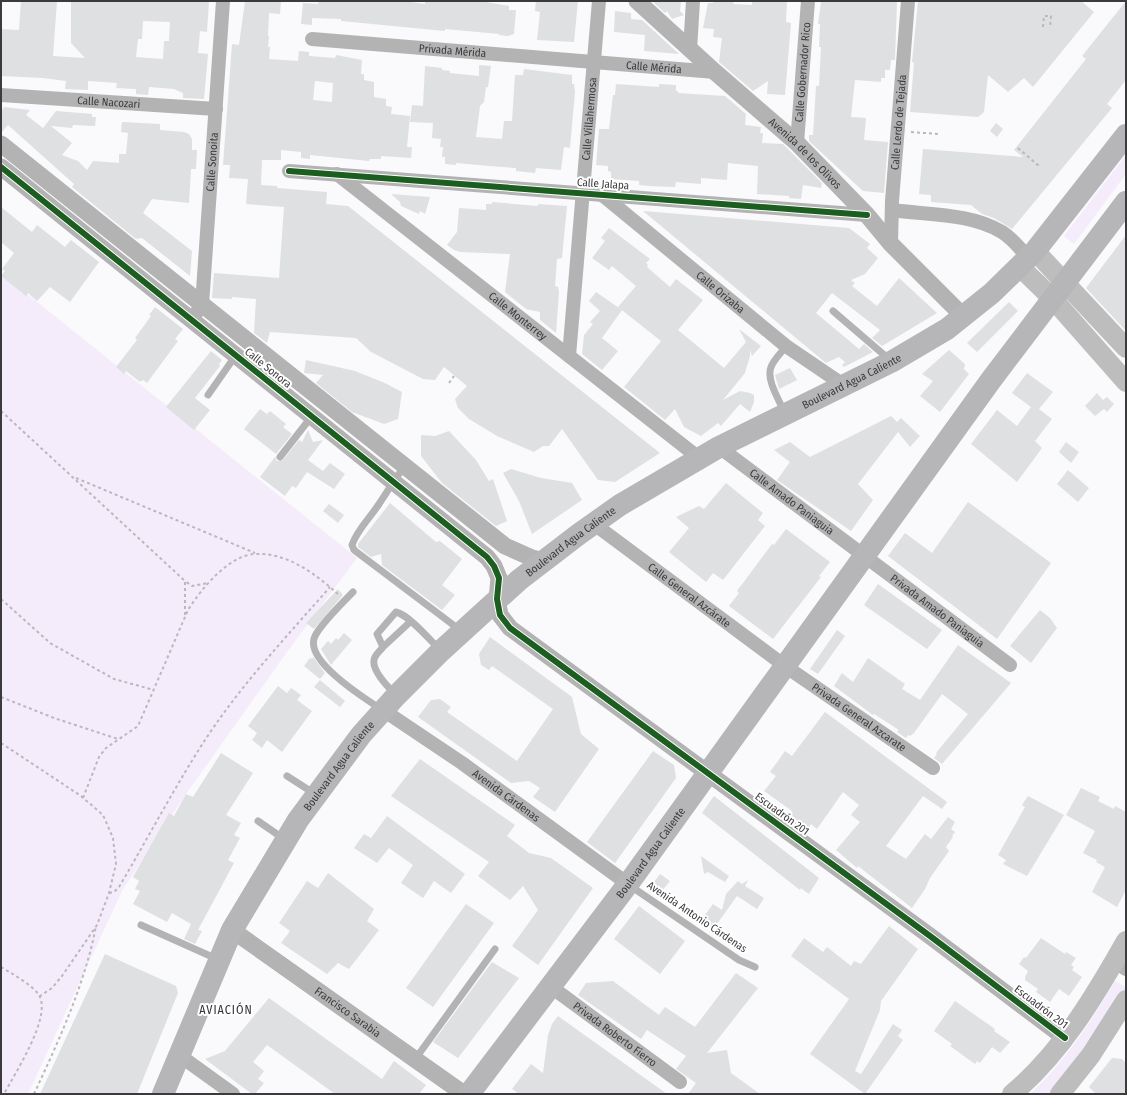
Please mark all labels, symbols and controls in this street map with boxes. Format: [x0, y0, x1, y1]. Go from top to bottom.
street label: Calle Gobernador Rico [792, 22, 813, 123]
street label: Privada Mérida [418, 41, 487, 60]
street label: Calle Mérida [626, 58, 682, 76]
street label: Calle Lerdo de Tejada [888, 74, 909, 171]
street label: Calle Villahermosa [579, 77, 599, 161]
street label: Calle Nacozari [77, 93, 141, 111]
street label: Avenida de los Olivos [766, 115, 845, 192]
street label: Calle Sonoita [203, 132, 220, 192]
street label: Calle Jalapa [577, 176, 629, 192]
street label: Calle Orizaba [694, 268, 747, 316]
street label: Calle Monterrey [486, 289, 550, 343]
street label: Calle Sonora [242, 345, 294, 391]
street label: Boulevard Agua Caliente [800, 351, 903, 411]
street label: Calle Amado Paniaguia [747, 466, 837, 537]
street label: Boulevard Agua Caliente [523, 504, 618, 579]
street label: Calle General Azcárate [646, 560, 733, 630]
street label: Privada Amado Paniaguia [888, 571, 987, 650]
street label: Privada General Azcarate [810, 680, 909, 754]
street label: Boulevard Agua Caliente [301, 718, 377, 813]
street label: Avenida Cárdenas [470, 766, 543, 824]
street label: Escuadrón 201 [752, 790, 812, 838]
street label: Boulevard Agua Caliente [613, 805, 688, 901]
street label: Avenida Antonio Cárdenas [645, 879, 750, 955]
street label: Escuadrón 201 [1012, 983, 1070, 1031]
street label: Francisco Sarabia [312, 984, 384, 1040]
street label: Privada Roberto Fierro [571, 999, 660, 1069]
district label: AVIACIÓN [199, 1002, 253, 1017]

